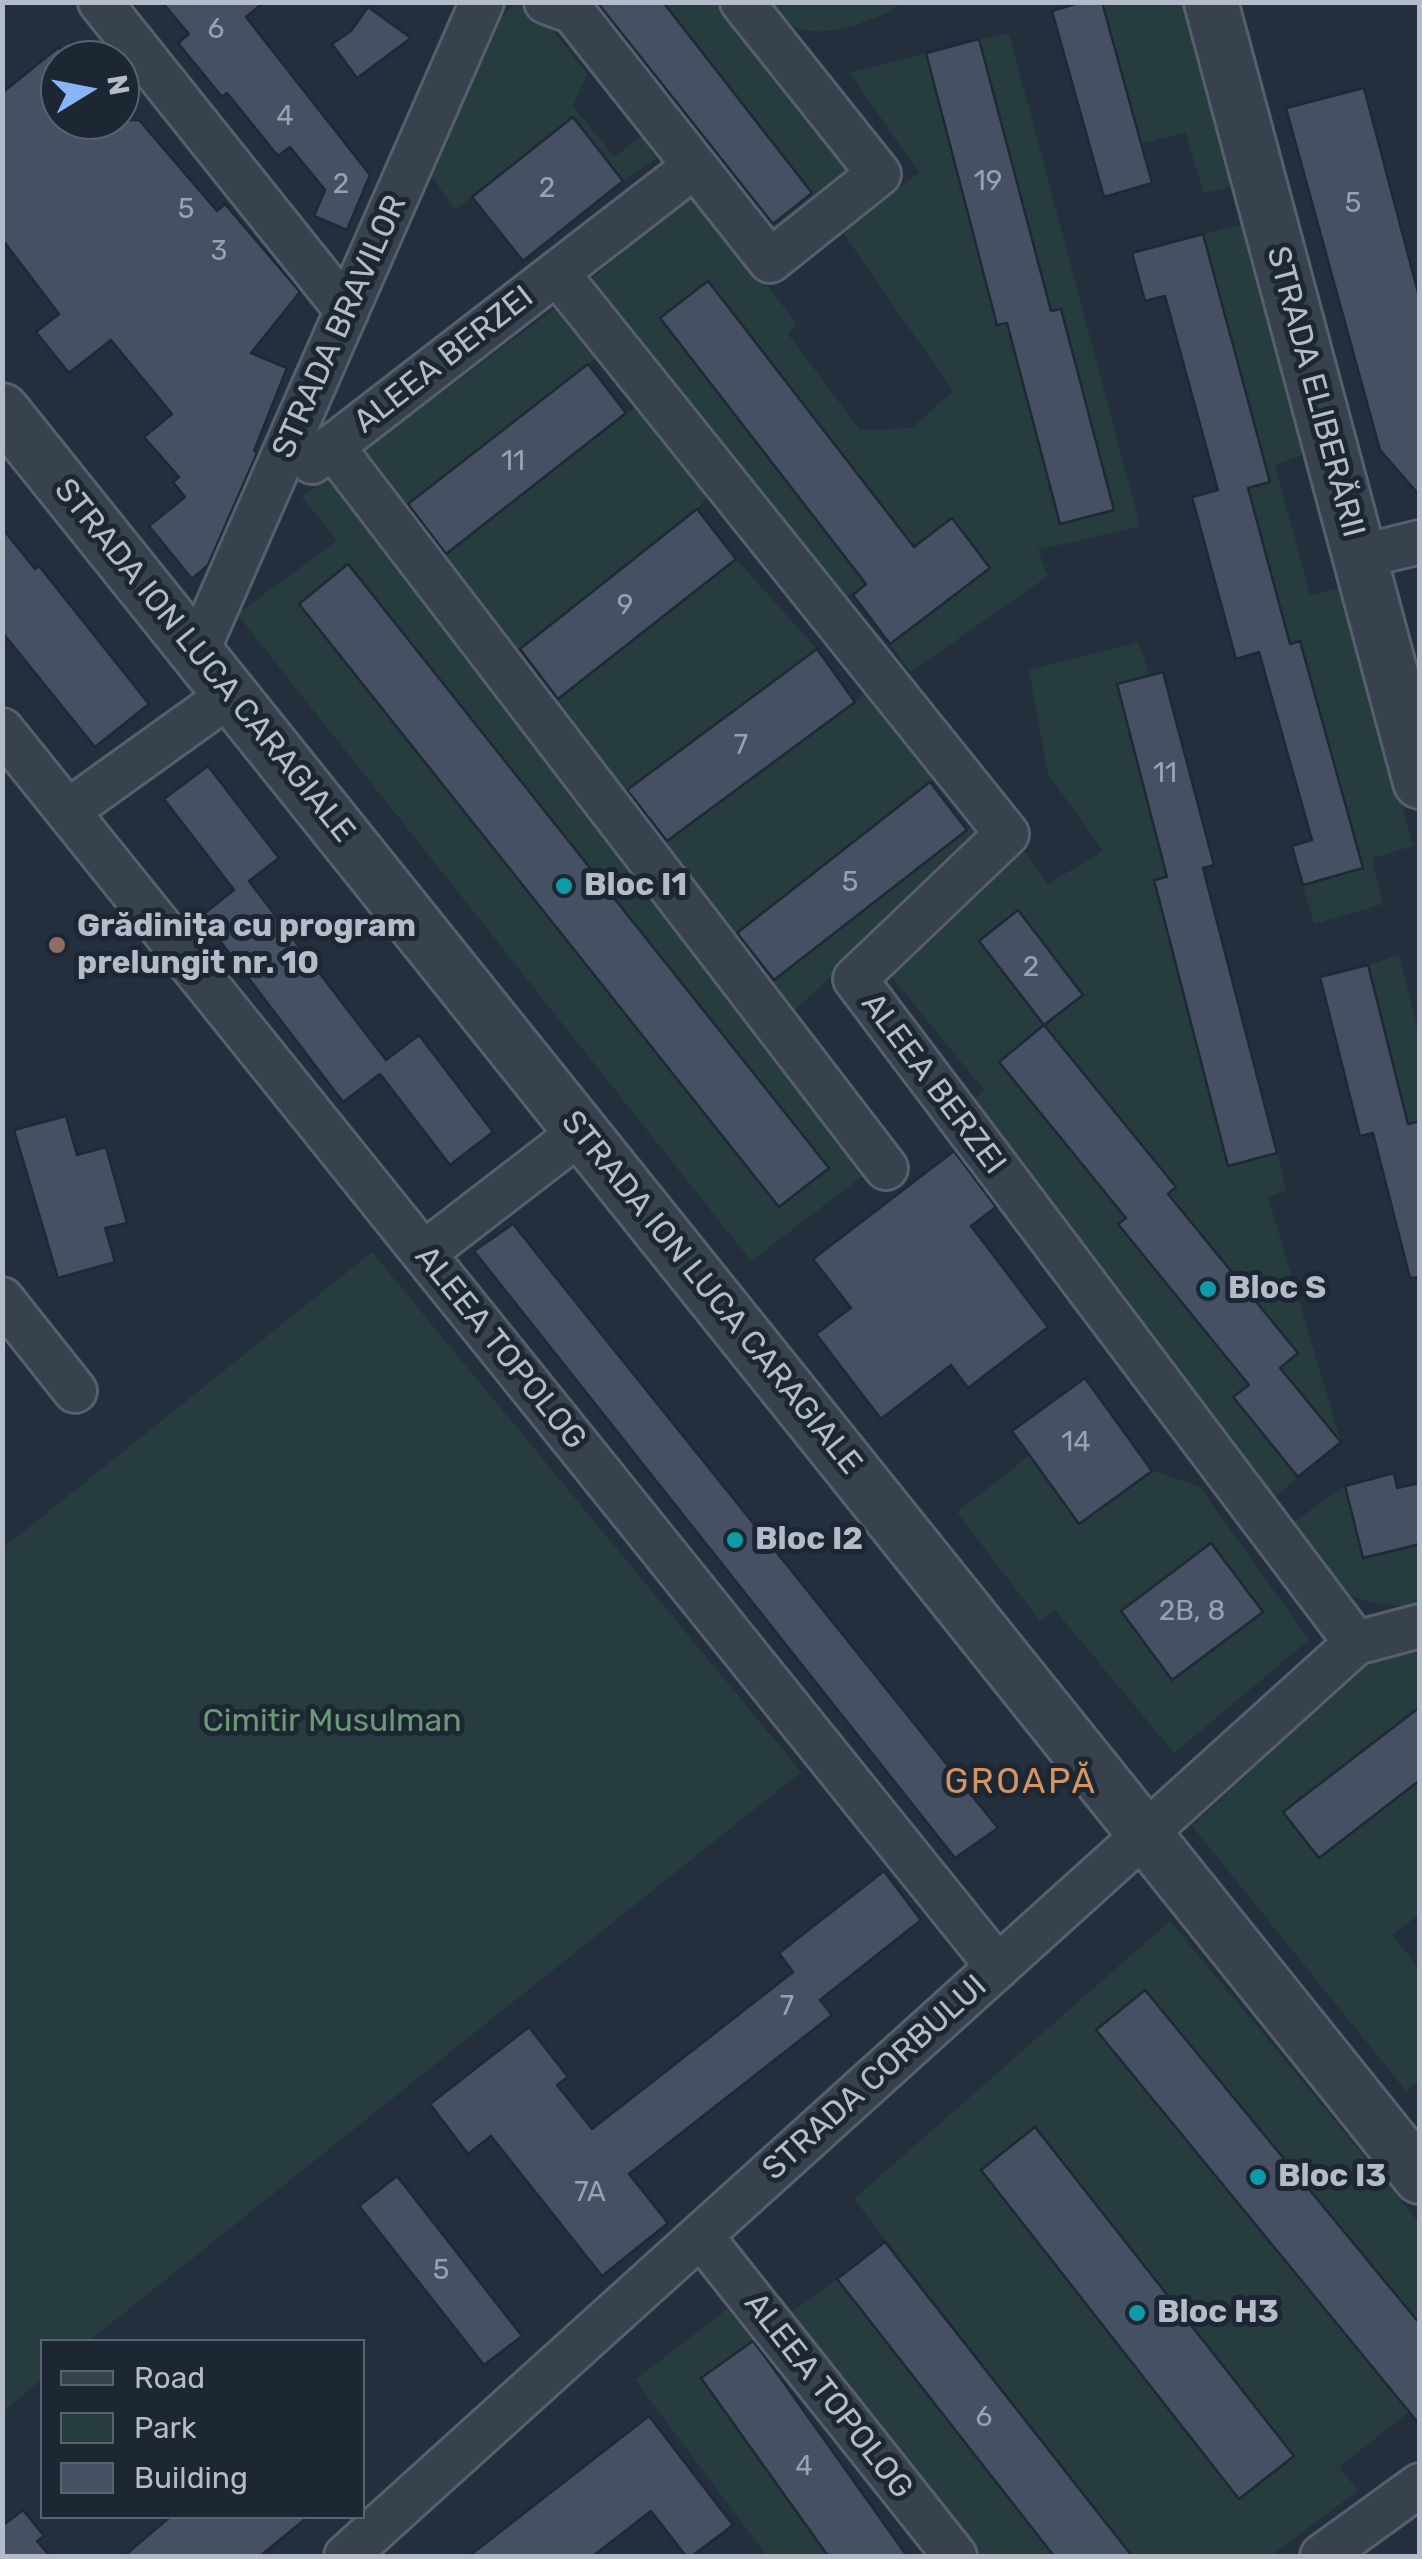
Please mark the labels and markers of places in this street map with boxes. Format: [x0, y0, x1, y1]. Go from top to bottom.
place label: Bloc I1 [584, 867, 687, 905]
marker: Bloc I1 [553, 875, 575, 897]
place label: Grădinița cu program prelungit nr. 10 [77, 908, 416, 983]
marker: Grădinița cu program prelungit nr. 10 [46, 934, 68, 956]
place label: Bloc S [1228, 1270, 1326, 1308]
marker: Bloc S [1197, 1278, 1219, 1300]
place label: Bloc I2 [755, 1521, 863, 1559]
marker: Bloc I2 [724, 1529, 746, 1551]
place label: Bloc I3 [1278, 2158, 1386, 2196]
marker: Bloc I3 [1247, 2166, 1269, 2188]
place label: Bloc H3 [1157, 2294, 1279, 2332]
marker: Bloc H3 [1126, 2302, 1148, 2324]

